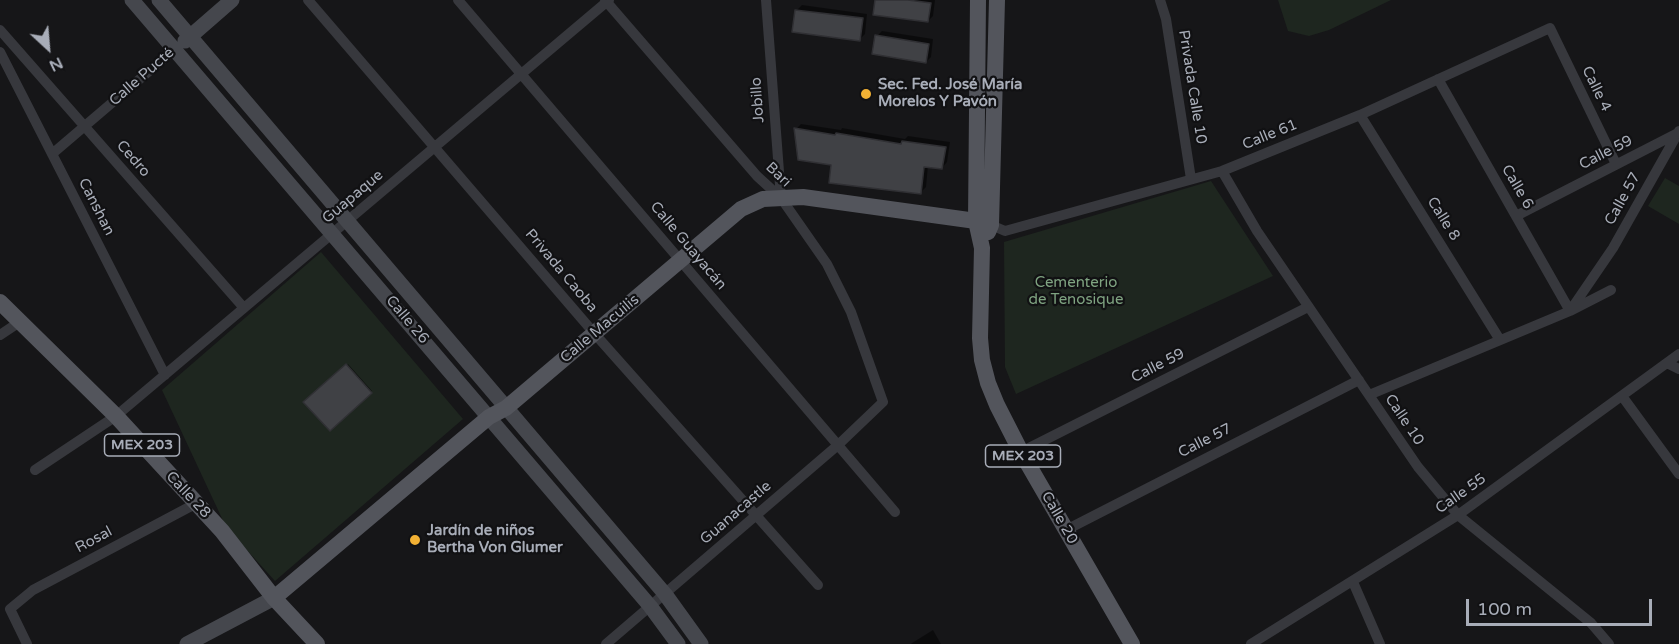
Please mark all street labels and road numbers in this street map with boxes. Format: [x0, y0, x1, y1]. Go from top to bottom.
street label: Privada Calle 10 [1174, 29, 1210, 145]
street label: Calle Pucté [106, 44, 178, 110]
street label: Calle 4 [1577, 63, 1615, 115]
street label: Jobillo [747, 76, 769, 124]
street label: Calle 61 [1240, 116, 1300, 154]
street label: Calle 59 [1576, 132, 1636, 174]
street label: Cedro [112, 137, 154, 181]
street label: Bari [762, 159, 794, 191]
street label: Calle 6 [1497, 162, 1537, 212]
street label: Guapaque [319, 166, 387, 228]
street label: Calle 57 [1601, 169, 1645, 229]
street label: Canshan [74, 175, 118, 239]
street label: Calle 8 [1423, 194, 1463, 244]
street label: Calle Guayacán [646, 198, 730, 294]
street label: Privada Caoba [521, 226, 601, 316]
street label: Calle Macuilis [557, 291, 643, 367]
street label: Calle 26 [382, 292, 432, 348]
street label: Calle 59 [1128, 345, 1188, 387]
street label: Calle 10 [1380, 391, 1428, 449]
street label: Calle 57 [1175, 420, 1235, 462]
road number: MEX 203 [104, 434, 180, 456]
road number: MEX 203 [986, 445, 1060, 467]
street label: Calle 28 [162, 468, 214, 522]
street label: Calle 55 [1432, 470, 1490, 518]
street label: Guanacastle [697, 477, 775, 549]
street label: Calle 20 [1037, 489, 1081, 547]
street label: Rosal [72, 523, 116, 557]

